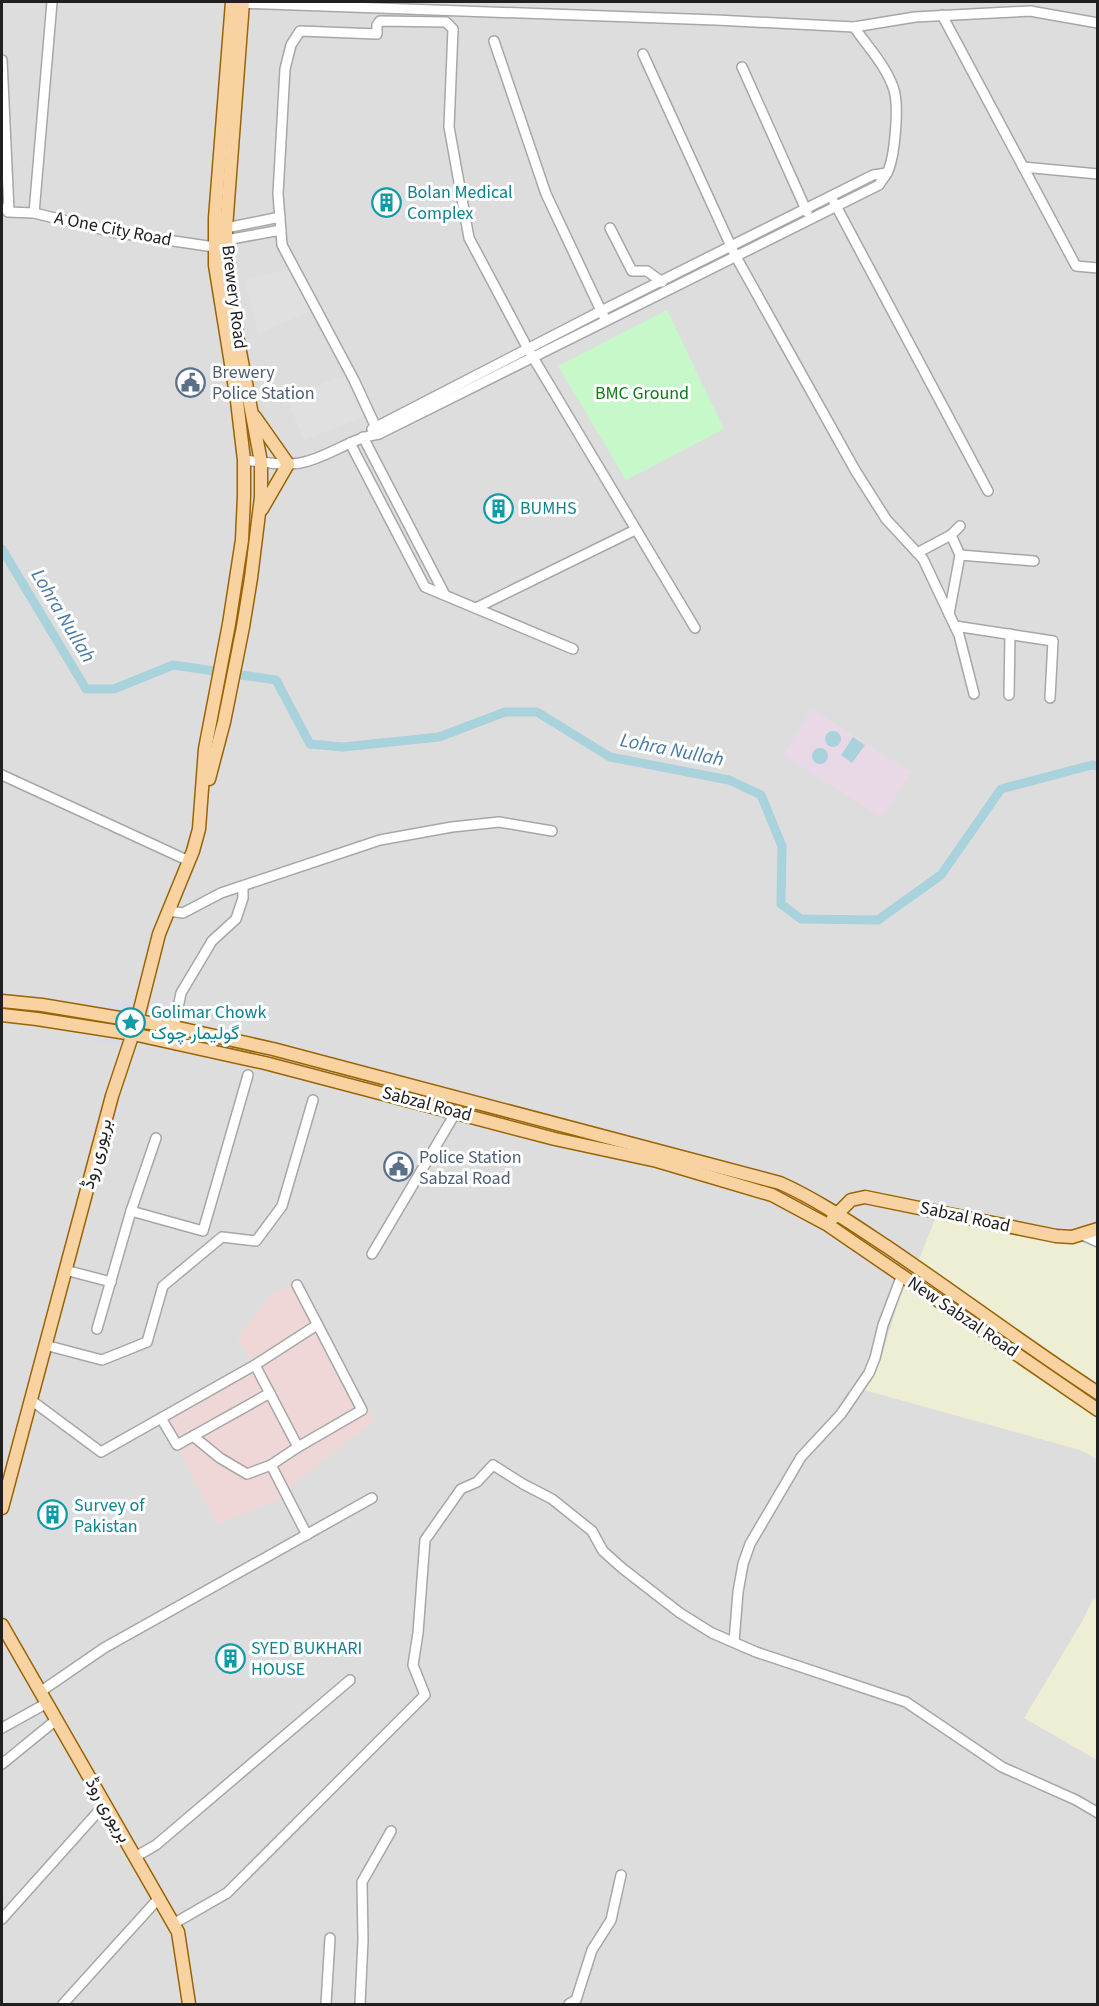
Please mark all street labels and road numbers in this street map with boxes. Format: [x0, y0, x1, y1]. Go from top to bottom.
street label: A One City Road [52, 205, 174, 253]
street label: Brewery Road [215, 243, 253, 351]
street label: Sabzal Road [379, 1080, 475, 1128]
street label: بریوری روڈ [76, 1116, 118, 1192]
street label: Sabzal Road [918, 1195, 1012, 1239]
street label: New Sabzal Road [903, 1271, 1023, 1363]
street label: بریوری روڈ [79, 1773, 137, 1847]

